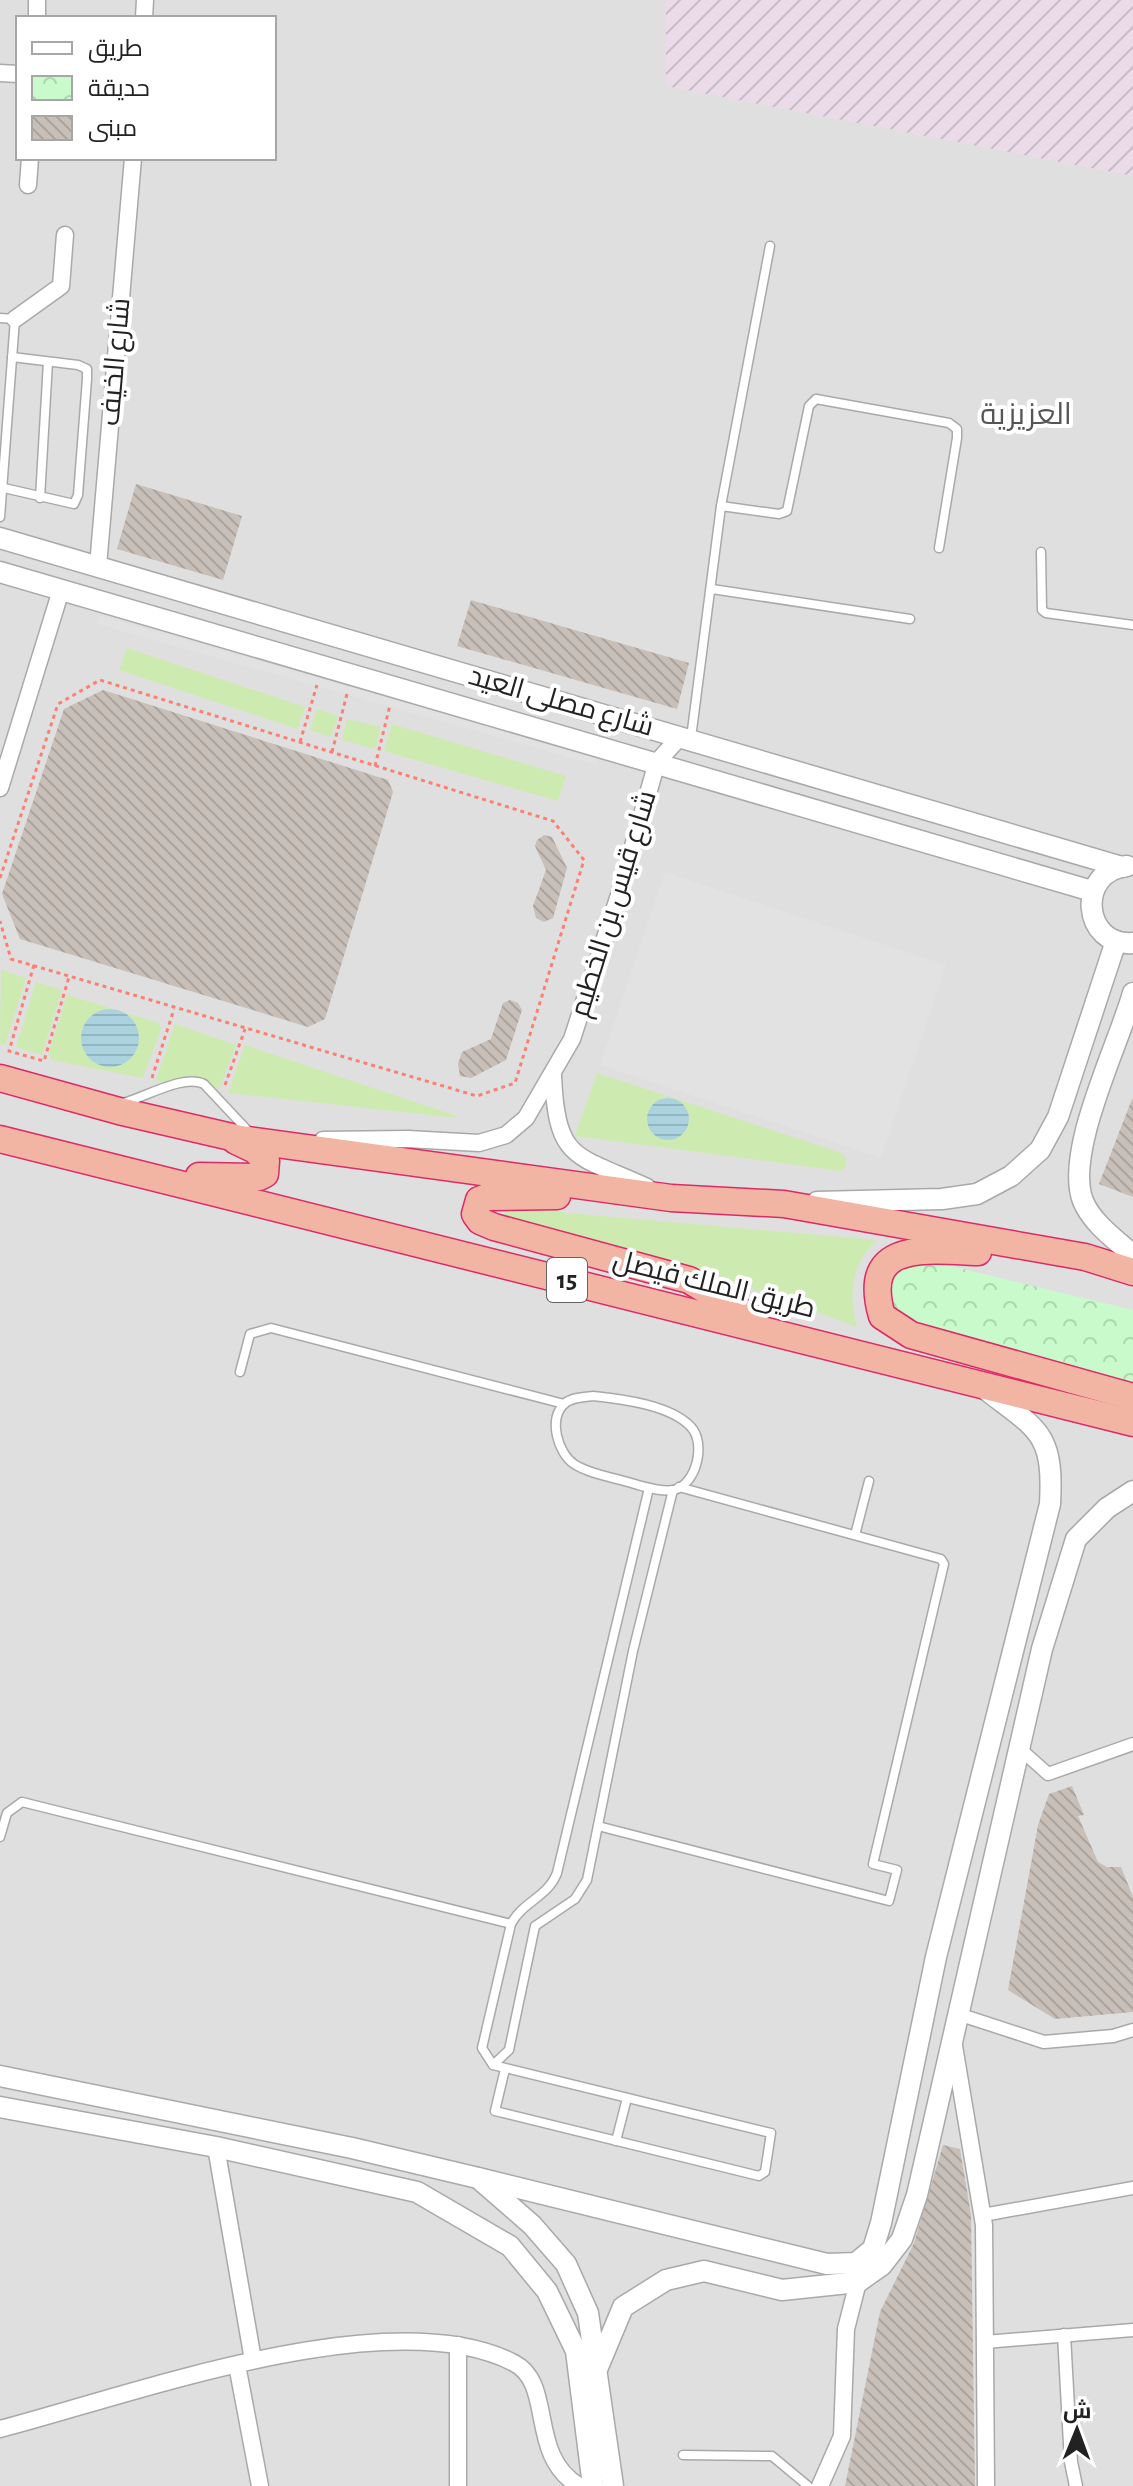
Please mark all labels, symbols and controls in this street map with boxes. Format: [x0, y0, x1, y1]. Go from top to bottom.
legend [16, 16, 276, 160]
text: طريق [88, 37, 143, 63]
text: حديقة [88, 77, 150, 101]
text: مبنى [88, 117, 137, 142]
street label: شارع الخيف [95, 297, 139, 428]
district label: العزيزية [980, 400, 1072, 431]
street label: شارع مصلى العيد [464, 661, 657, 745]
street label: شارع قيس بن الخطيم [565, 787, 666, 1022]
street label: طريق الملك فيصل [610, 1246, 818, 1325]
road number: 15 [547, 1258, 587, 1302]
north arrow [1037, 2390, 1117, 2470]
text: ش [1063, 2399, 1092, 2424]

